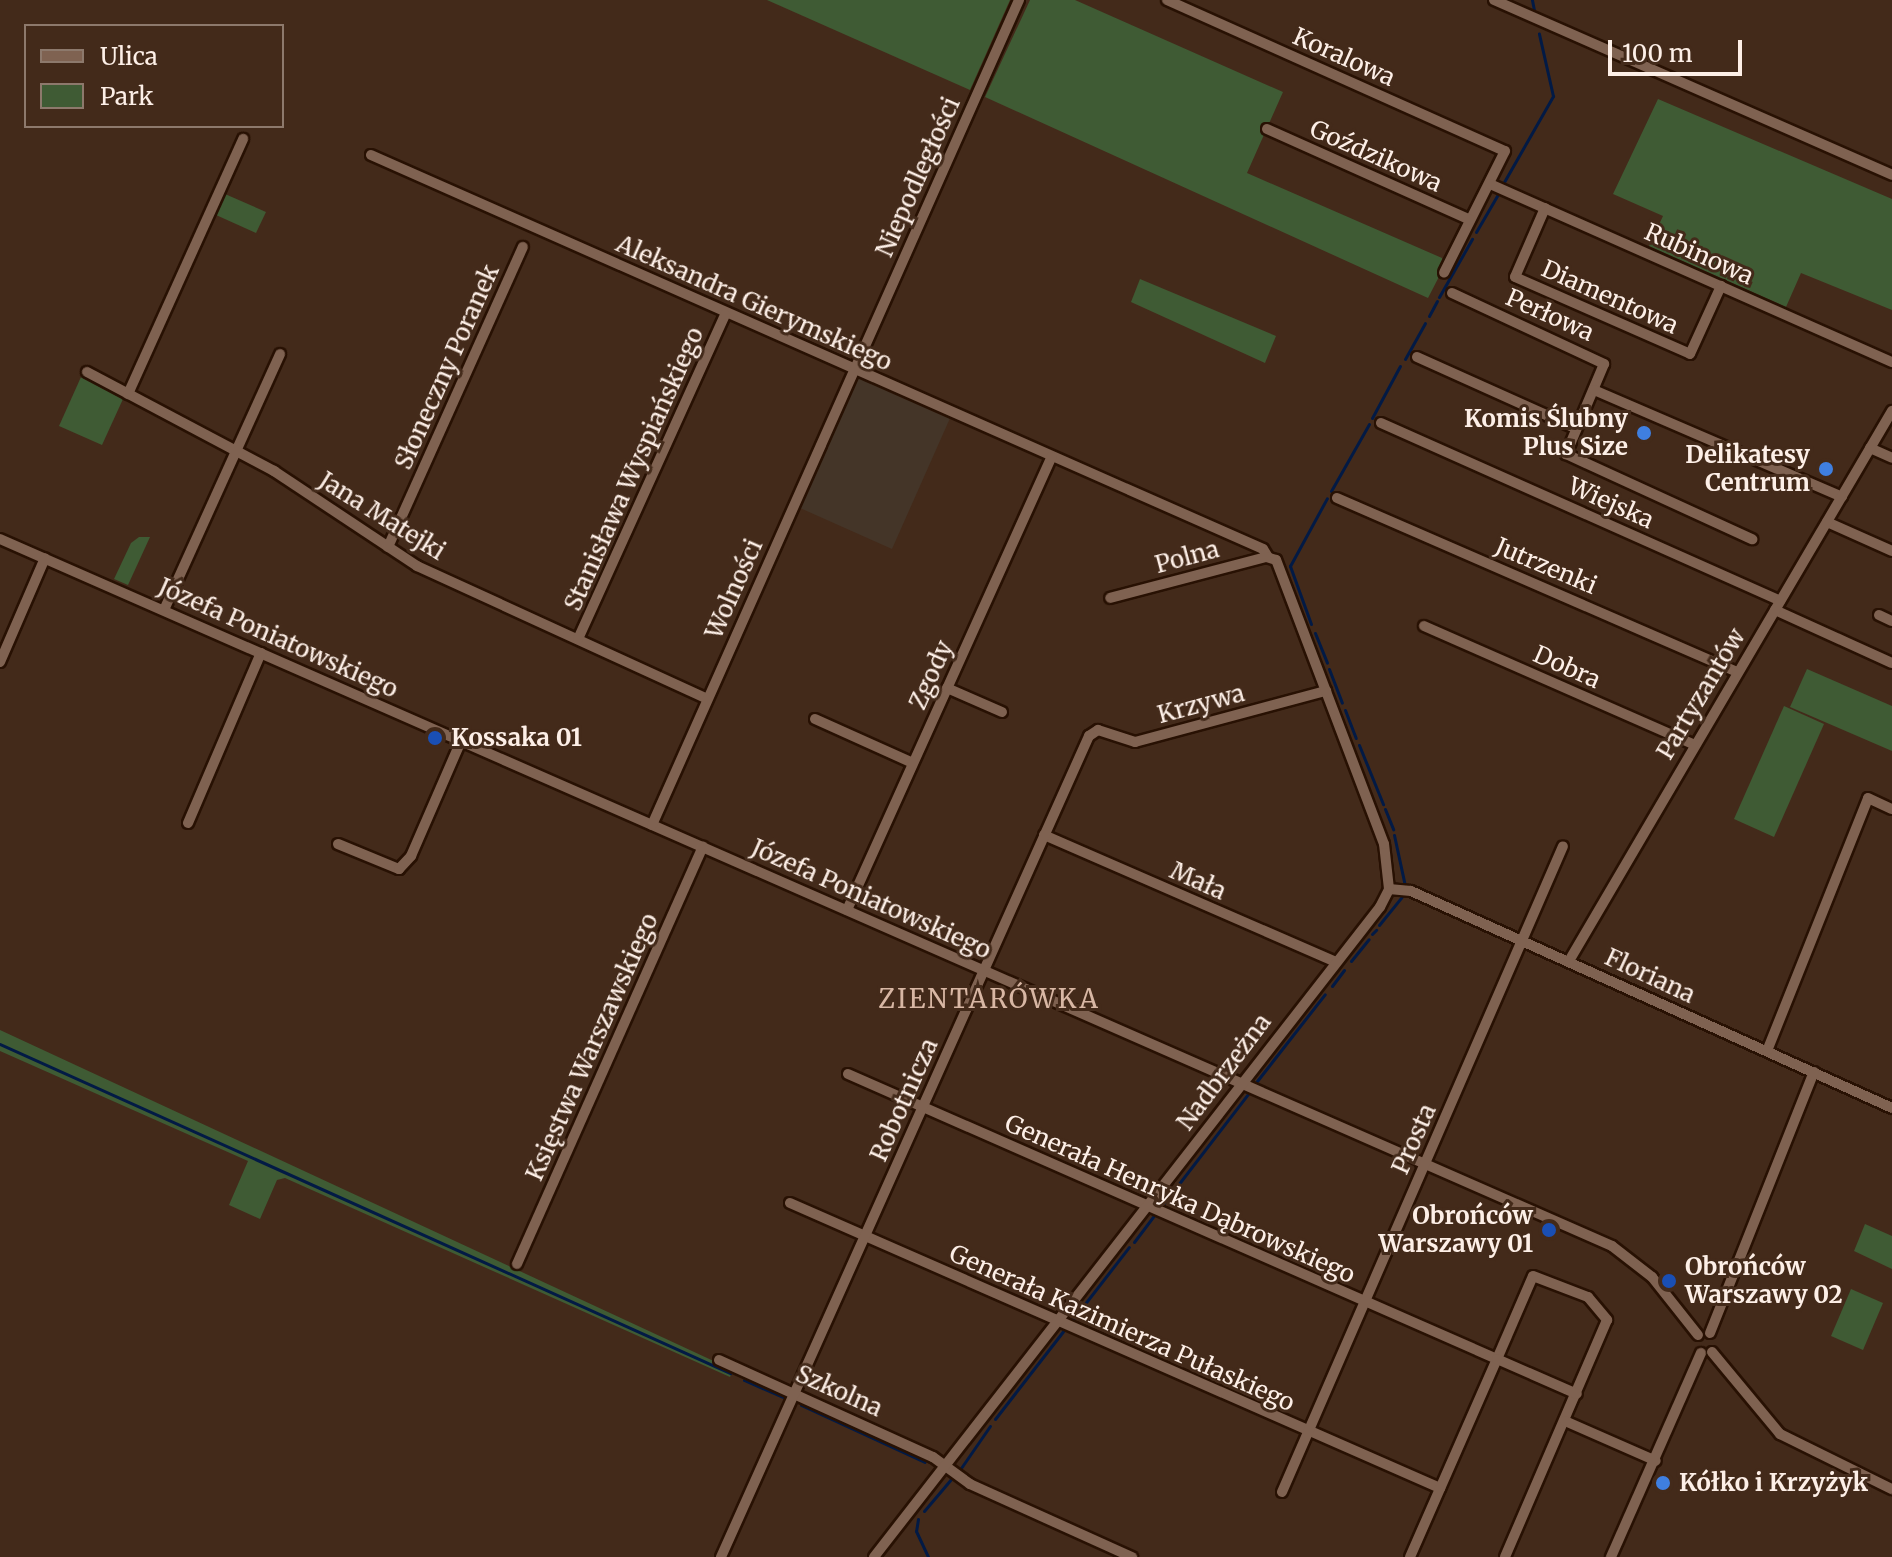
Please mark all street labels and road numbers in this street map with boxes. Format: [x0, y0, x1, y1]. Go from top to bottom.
street label: Koralowa [1289, 22, 1399, 92]
street label: Niepodległości [870, 93, 966, 261]
street label: Goździkowa [1305, 114, 1447, 198]
street label: Rubinowa [1640, 217, 1758, 291]
street label: Aleksandra Gierymskiego [612, 229, 896, 377]
street label: Diamentowa [1537, 254, 1683, 340]
street label: Słoneczny Poranek [389, 260, 505, 474]
street label: Perłowa [1501, 283, 1599, 347]
street label: Stanisława Wyspiańskiego [558, 323, 710, 615]
street label: Jana Matejki [314, 466, 450, 566]
street label: Wiejska [1564, 471, 1658, 535]
street label: Jutrzenki [1491, 532, 1601, 600]
street label: Wolności [699, 535, 769, 643]
street label: Polna [1152, 535, 1222, 579]
street label: Józefa Poniatowskiego [154, 572, 402, 704]
street label: Partyzantów [1651, 623, 1751, 765]
street label: Zgody [903, 636, 959, 714]
street label: Dobra [1529, 640, 1605, 694]
street label: Krzywa [1154, 679, 1248, 729]
street label: Józefa Poniatowskiego [747, 833, 995, 965]
street label: Mała [1166, 856, 1230, 906]
street label: Księstwa Warszawskiego [520, 909, 664, 1185]
street label: Floriana [1600, 943, 1700, 1009]
street label: Nadbrzeżna [1171, 1008, 1277, 1136]
street label: Robotnicza [864, 1034, 944, 1166]
street label: Prosta [1386, 1099, 1442, 1179]
street label: Generała Henryka Dąbrowskiego [1000, 1109, 1360, 1289]
street label: Generała Kazimierza Pułaskiego [945, 1239, 1299, 1417]
street label: Szkolna [791, 1359, 887, 1423]

